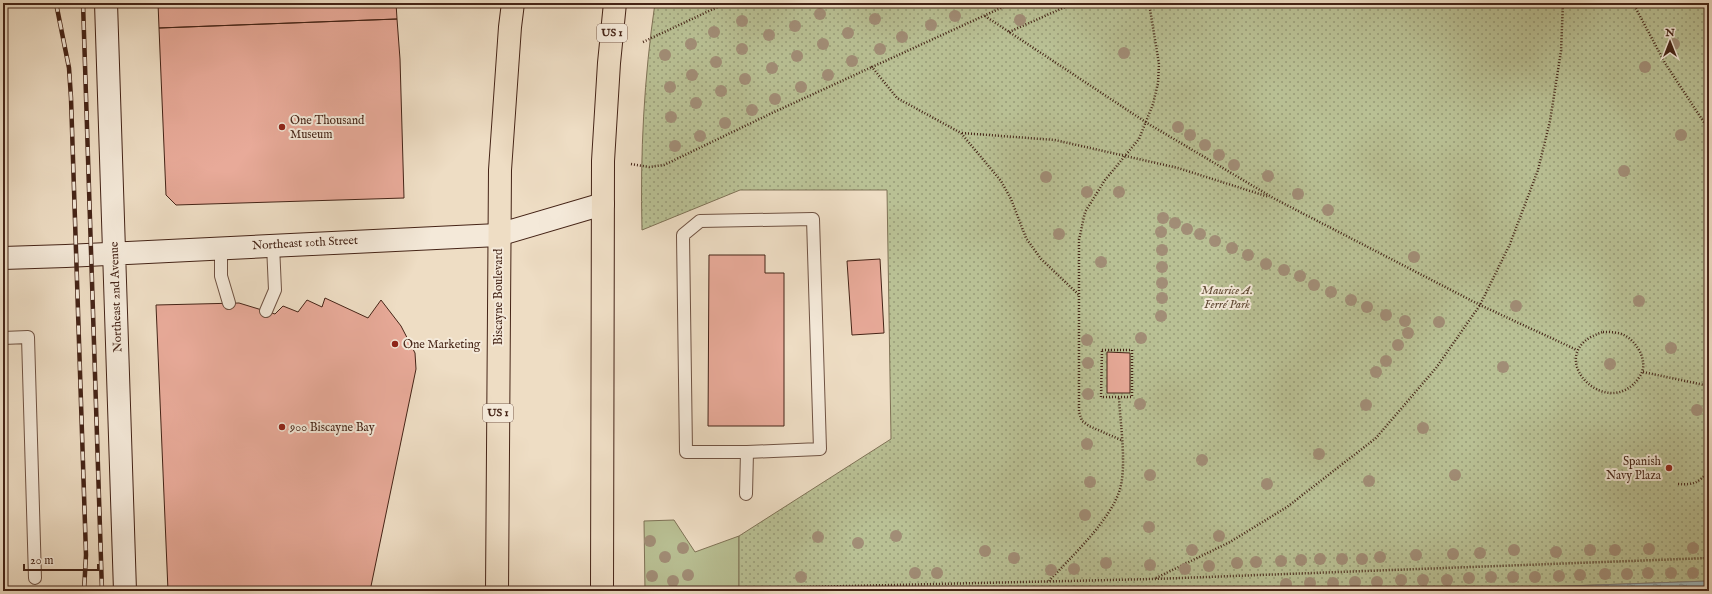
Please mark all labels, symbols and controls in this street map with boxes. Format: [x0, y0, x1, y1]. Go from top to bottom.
north arrow [1650, 22, 1690, 62]
road number: US 1 [597, 24, 627, 42]
text: N [1664, 26, 1675, 40]
place label: One Thousand Museum [290, 113, 365, 142]
marker: One Thousand Museum [277, 122, 287, 132]
street label: Northeast 10th Street [252, 233, 358, 253]
street label: Northeast 2nd Avenue [107, 241, 125, 353]
street label: Biscayne Boulevard [491, 248, 506, 345]
park label: Maurice A. Ferré Park [1201, 283, 1253, 312]
place label: One Marketing [403, 337, 481, 352]
marker: One Marketing [390, 339, 400, 349]
road number: US 1 [483, 404, 513, 422]
place label: 900 Biscayne Bay [289, 420, 375, 435]
marker: 900 Biscayne Bay [277, 422, 287, 432]
place label: Spanish Navy Plaza [1606, 454, 1662, 483]
marker: Spanish Navy Plaza [1664, 463, 1674, 473]
scale bar [24, 546, 98, 572]
text: 20 m [30, 553, 53, 568]

